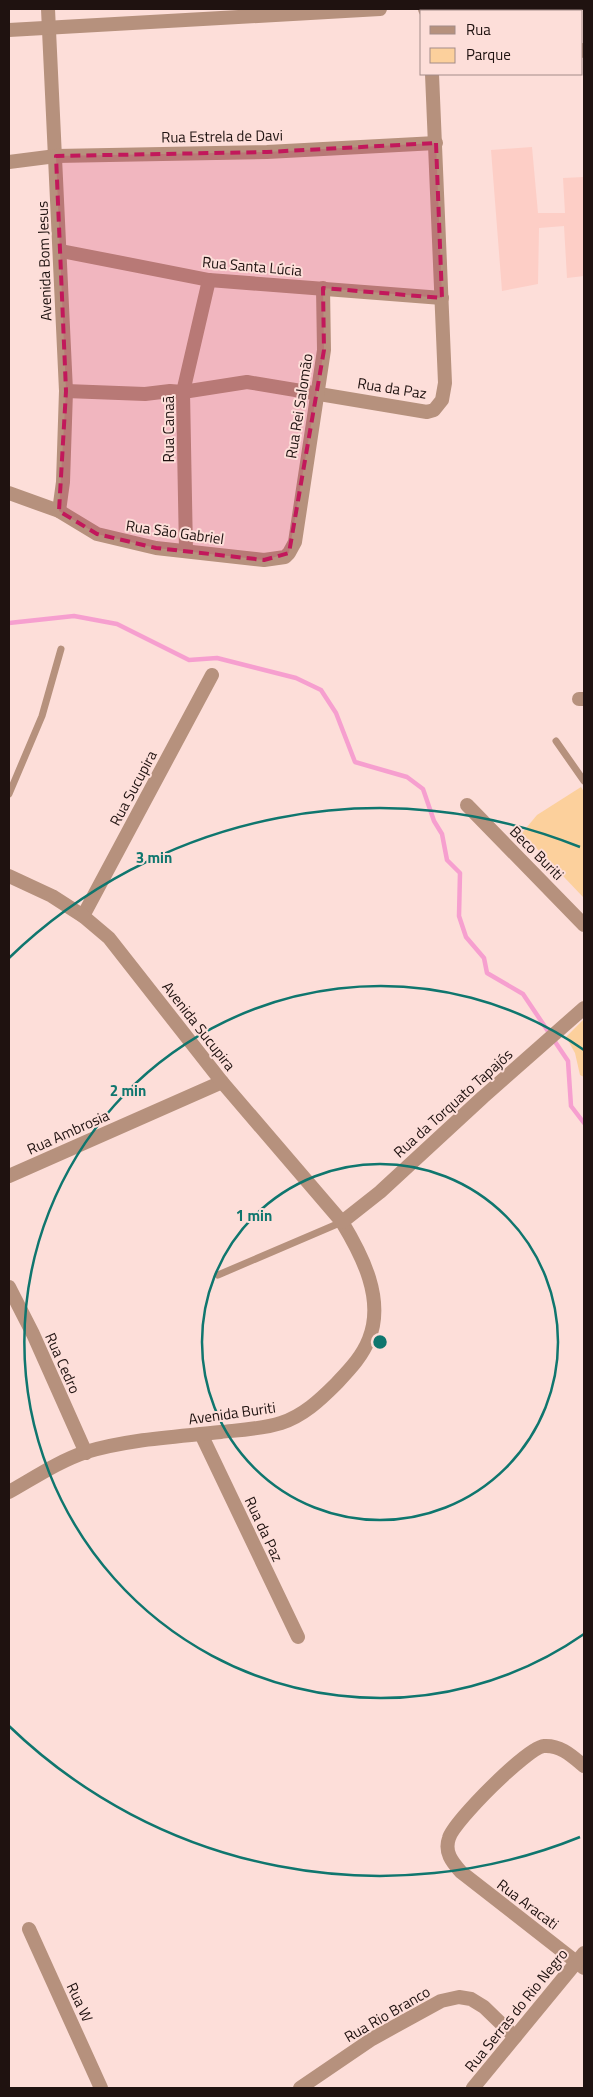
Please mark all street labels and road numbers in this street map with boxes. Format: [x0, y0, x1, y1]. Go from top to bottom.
street label: Rua Estrela de Davi [161, 123, 283, 149]
street label: Avenida Bom Jesus [30, 201, 58, 321]
street label: Rua Santa Lúcia [201, 250, 303, 282]
street label: Rua Rei Salomão [279, 352, 319, 460]
street label: Rua da Paz [356, 371, 428, 405]
street label: Rua Canaã [157, 395, 180, 462]
street label: Rua São Gabriel [124, 514, 226, 550]
street label: Rua Sucupira [103, 746, 163, 830]
street label: Beco Buriti [505, 821, 569, 885]
street label: Avenida Sucupira [157, 976, 242, 1076]
street label: Rua da Torquato Tapajós [388, 1043, 518, 1163]
street label: Rua Ambrosia [23, 1103, 113, 1160]
street label: Rua Cedro [39, 1329, 87, 1397]
street label: Avenida Buriti [187, 1396, 277, 1430]
street label: Rua da Paz [239, 1492, 289, 1566]
street label: Rua Aracati [492, 1873, 564, 1935]
street label: Rua Serras do Rio Negro [459, 1943, 573, 2077]
street label: Rua W [61, 1978, 99, 2026]
street label: Rua Rio Branco [340, 1980, 434, 2048]

